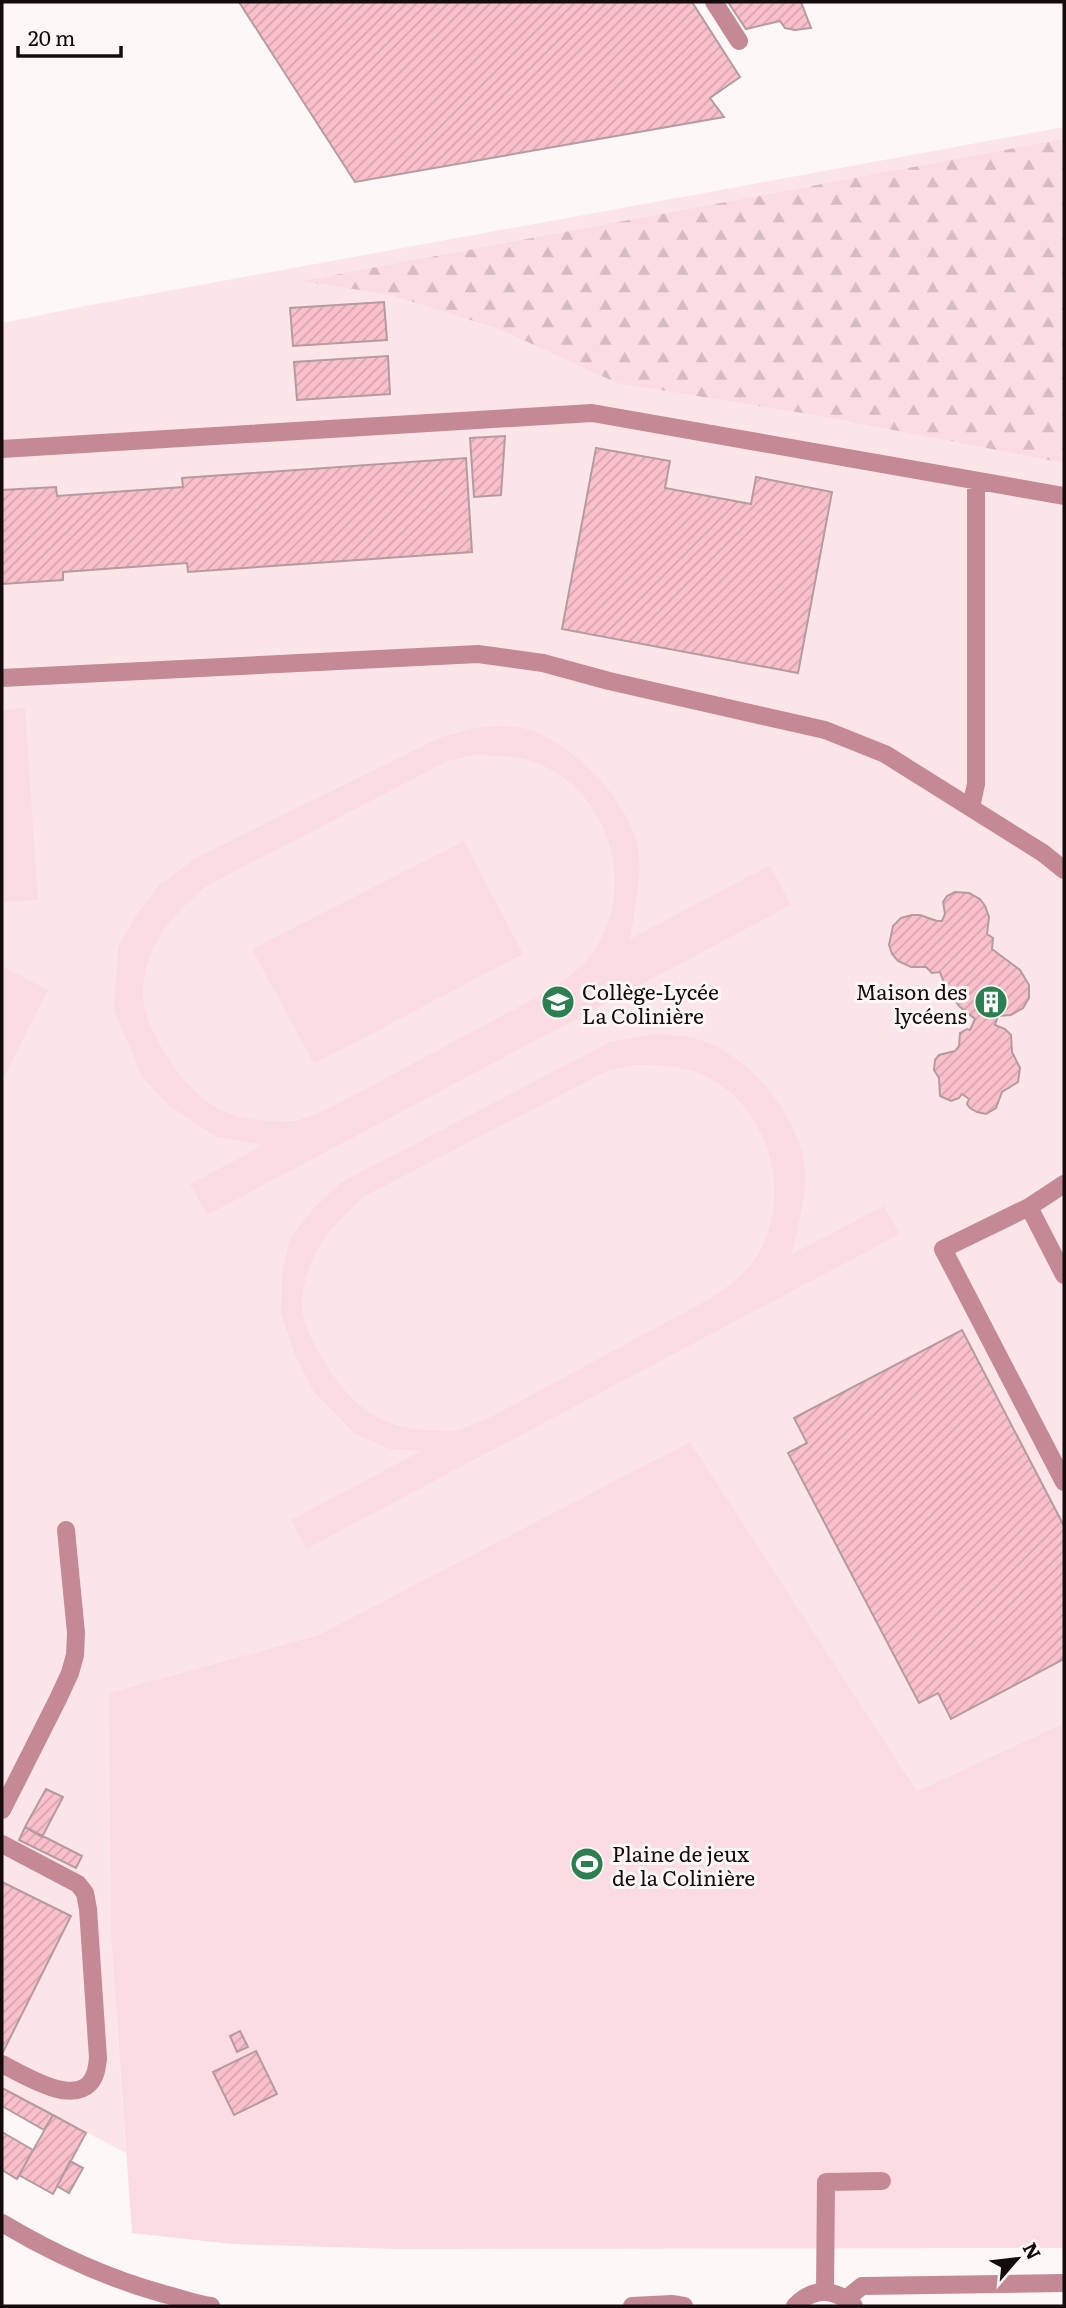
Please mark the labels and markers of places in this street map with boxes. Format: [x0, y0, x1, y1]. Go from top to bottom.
place label: Collège-Lycée La Colinière [582, 975, 719, 1030]
place label: Maison des lycéens [856, 975, 967, 1030]
school or university icon: Collège-Lycée La Colinière [539, 983, 577, 1021]
building icon: Maison des lycéens [972, 983, 1010, 1021]
place label: Plaine de jeux de la Colinière [612, 1837, 755, 1892]
sports icon: Plaine de jeux de la Colinière [568, 1845, 606, 1883]

